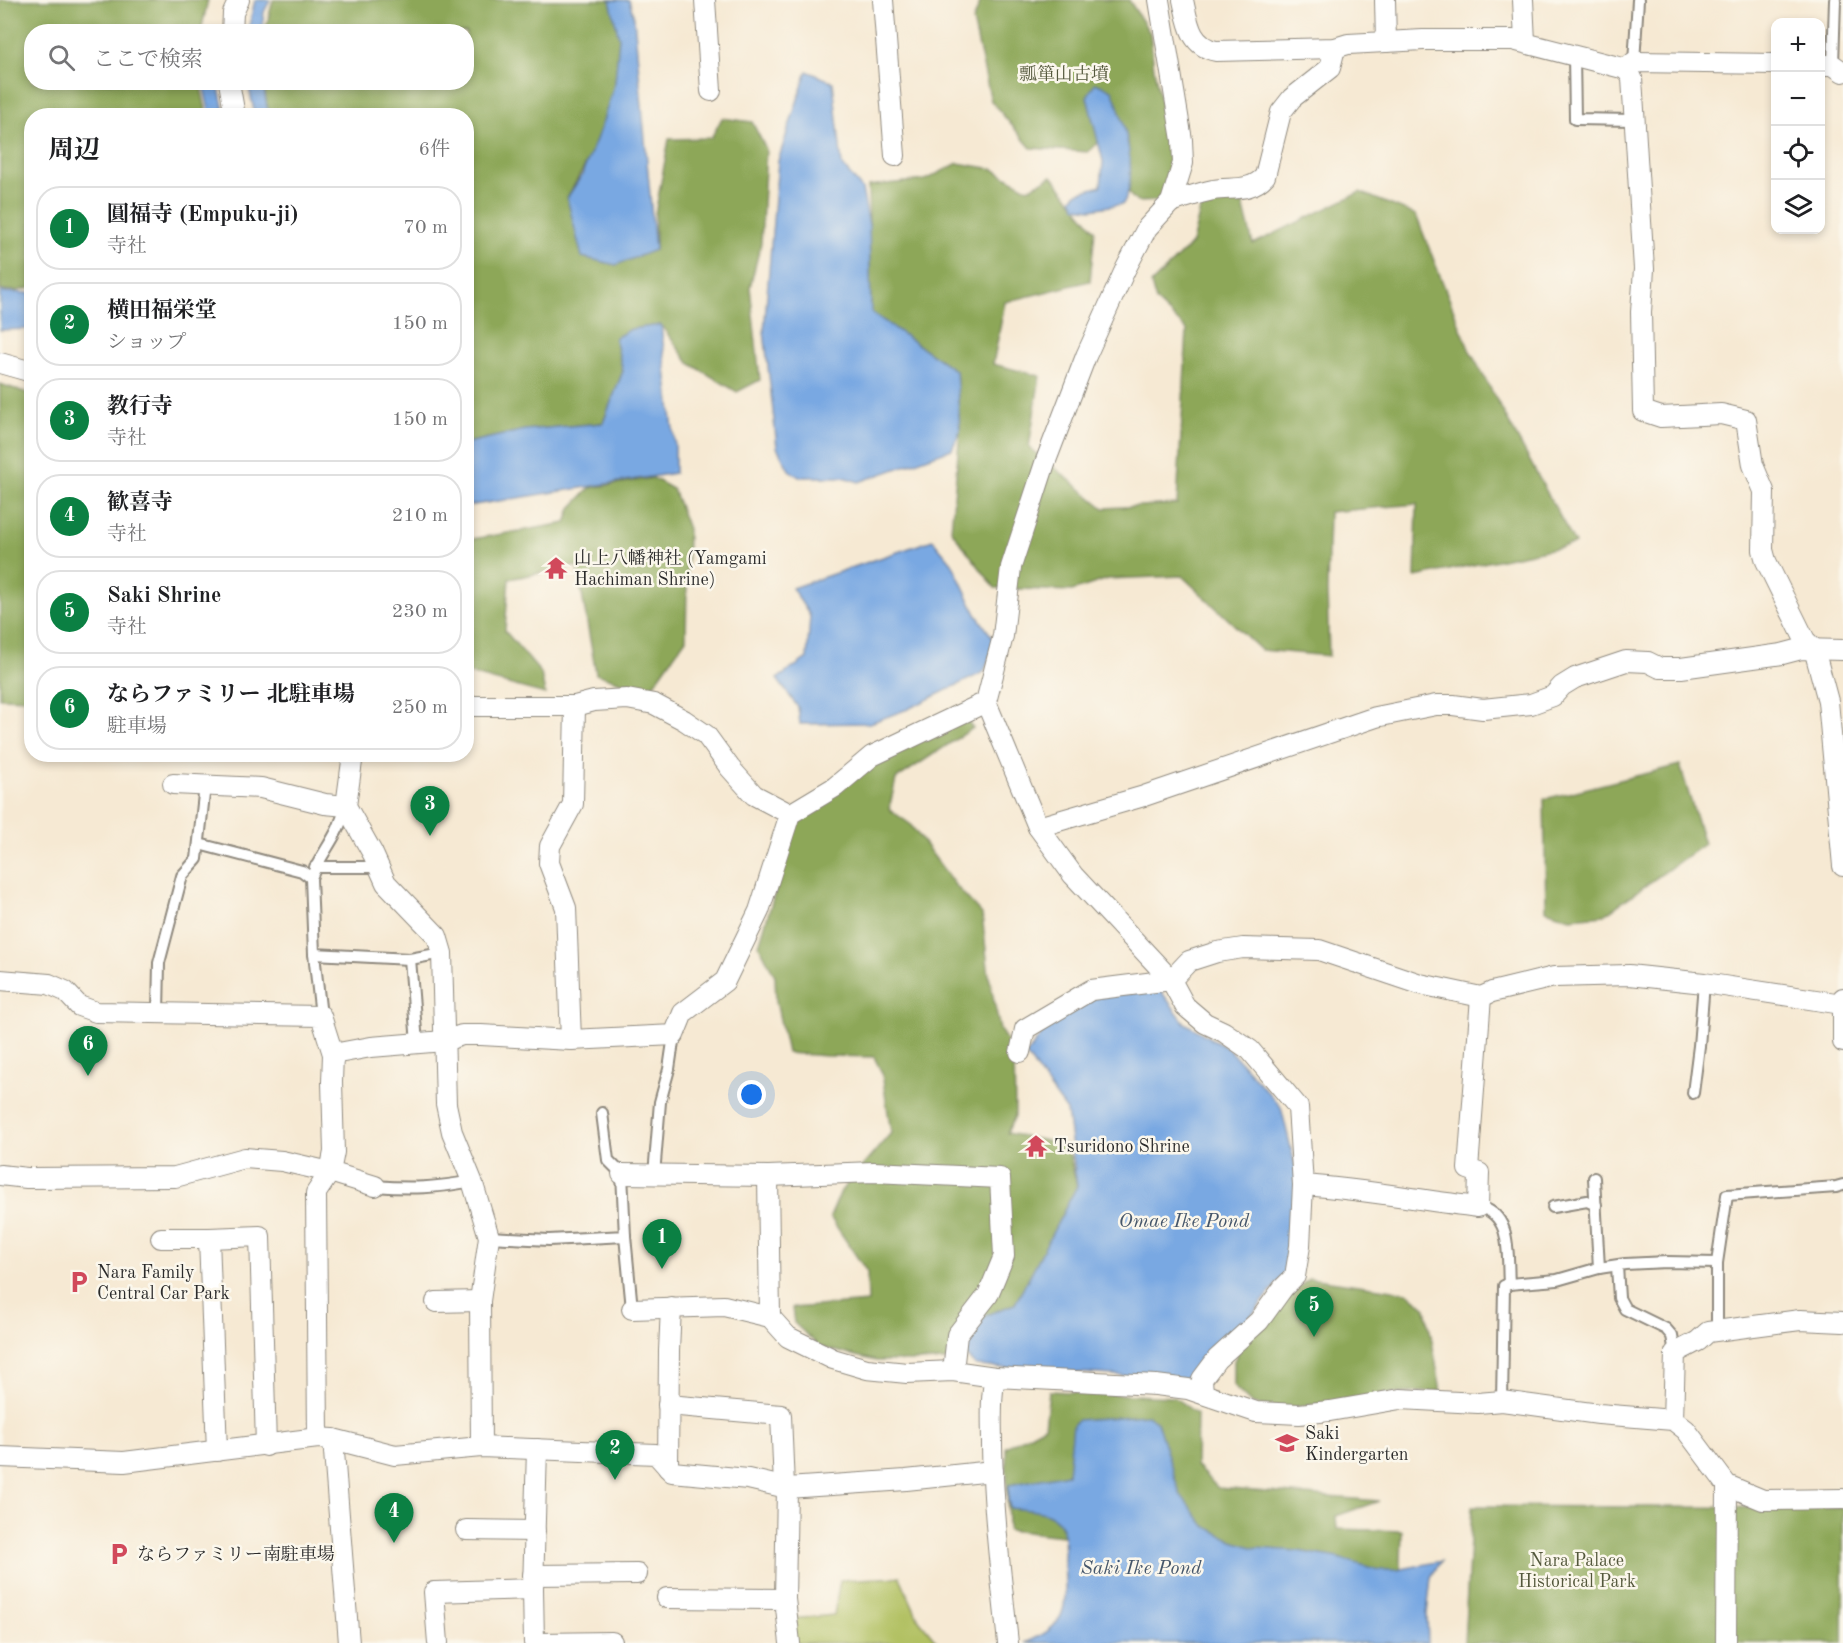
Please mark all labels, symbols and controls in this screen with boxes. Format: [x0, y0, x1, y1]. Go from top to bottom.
map controls [1771, 18, 1825, 234]
button: + [1771, 18, 1825, 72]
search box [24, 24, 474, 90]
icon: search [45, 41, 78, 74]
text: ここで検索 [93, 49, 203, 71]
park label: 瓢箪山古墳 [1019, 64, 1109, 84]
button: − [1771, 72, 1825, 126]
button: locate [1771, 126, 1825, 180]
text: 周辺 [48, 138, 100, 164]
text: 6件 [418, 140, 450, 160]
button: layers [1771, 180, 1825, 234]
text: 圓福寺 (Empuku-ji) [107, 204, 298, 226]
text: 1 [64, 218, 75, 238]
text: 70 m [403, 218, 448, 238]
text: 寺社 [107, 237, 147, 257]
text: 横田福栄堂 [107, 300, 217, 322]
text: 2 [64, 314, 75, 334]
text: 150 m [392, 314, 448, 334]
text: ショップ [107, 333, 187, 353]
text: 教行寺 [107, 396, 173, 418]
text: 3 [64, 410, 75, 430]
text: 150 m [392, 410, 448, 430]
text: 寺社 [107, 429, 147, 449]
text: 歓喜寺 [107, 492, 173, 514]
text: 4 [64, 506, 75, 526]
text: 210 m [392, 506, 448, 526]
text: 寺社 [107, 525, 147, 545]
place label: 山上八幡神社 (Yamgami Hachiman Shrine) [574, 548, 767, 589]
temple icon: 山上八幡神社 (Yamgami Hachiman Shrine) [543, 555, 569, 581]
text: Saki Shrine [107, 585, 221, 607]
text: 5 [64, 602, 75, 622]
text: 230 m [392, 602, 448, 622]
text: 寺社 [107, 618, 147, 638]
text: ならファミリー 北駐車場 [107, 684, 355, 706]
text: 6 [64, 698, 75, 718]
text: 250 m [392, 698, 448, 718]
text: 駐車場 [107, 717, 167, 737]
pin: 3 [410, 786, 450, 836]
pin: 6 [68, 1026, 107, 1076]
your location [737, 1080, 766, 1109]
temple icon: Tsuridono Shrine [1023, 1133, 1049, 1159]
place label: Tsuridono Shrine [1054, 1138, 1190, 1156]
water label: Omae Ike Pond [1119, 1212, 1250, 1232]
pin: 1 [642, 1220, 682, 1269]
place label: Nara Family Central Car Park [97, 1264, 230, 1303]
parking icon: Nara Family Central Car Park [66, 1269, 92, 1295]
pin: 5 [1294, 1288, 1334, 1337]
place label: Saki Kindergarten [1305, 1425, 1409, 1464]
pin: 2 [596, 1430, 634, 1480]
school or university icon: Saki Kindergarten [1274, 1430, 1300, 1456]
pin: 4 [374, 1494, 414, 1543]
parking icon: ならファミリー南駐車場 [106, 1541, 132, 1567]
place label: ならファミリー南駐車場 [137, 1544, 335, 1564]
park label: Nara Palace Historical Park [1518, 1552, 1636, 1591]
water label: Saki Ike Pond [1080, 1559, 1202, 1579]

